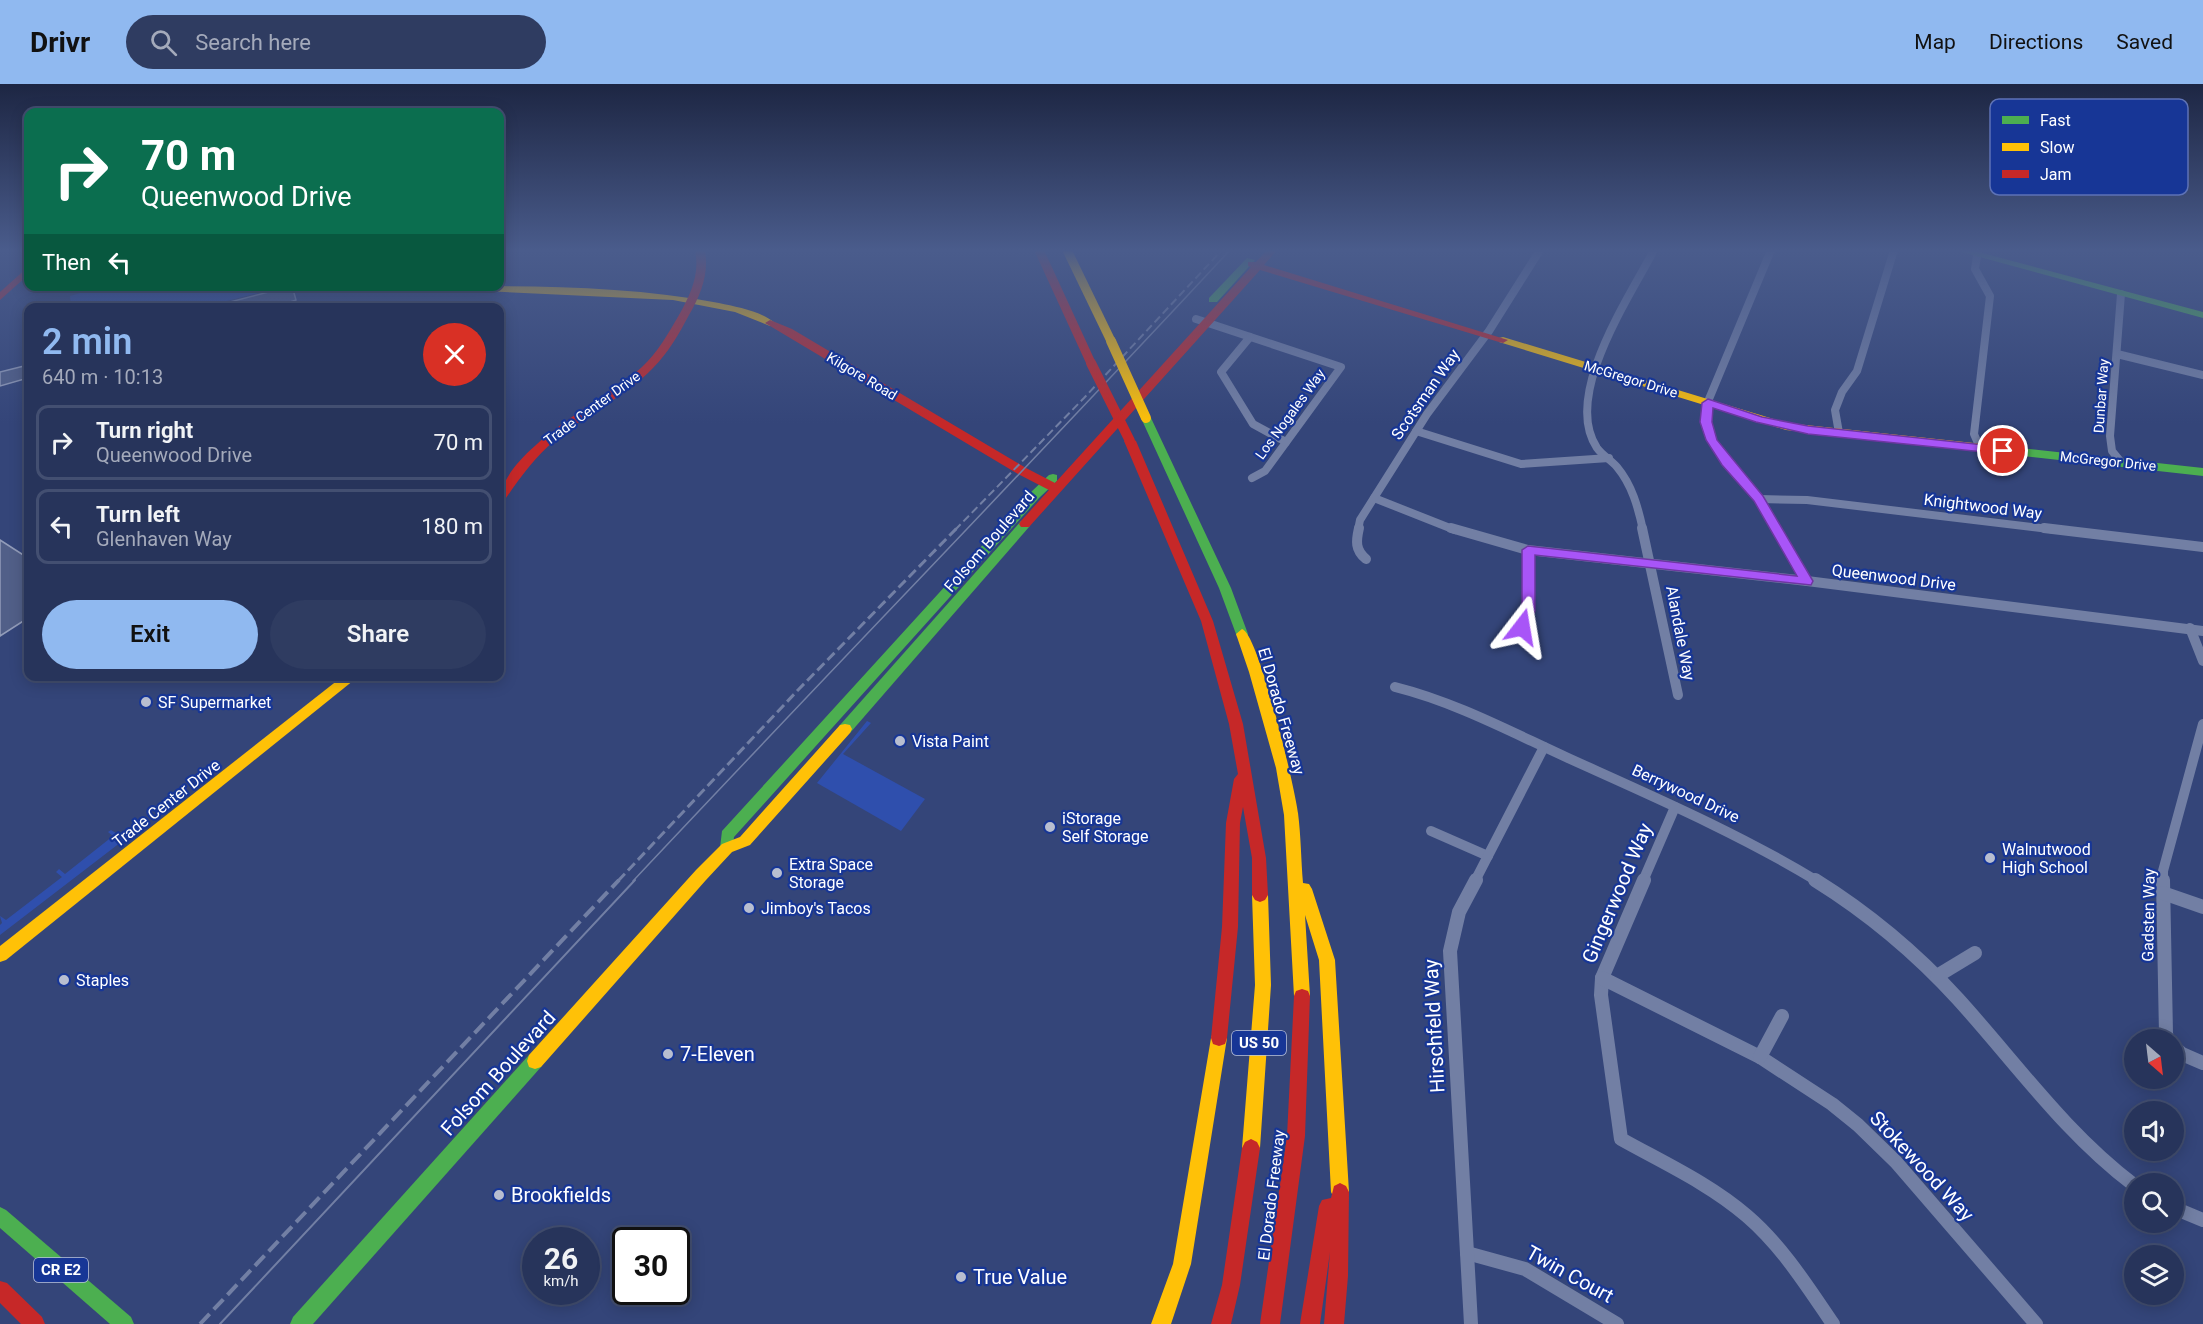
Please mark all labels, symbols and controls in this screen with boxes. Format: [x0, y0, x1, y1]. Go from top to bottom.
search box [126, 15, 546, 69]
text: Drivr [30, 26, 90, 59]
icon: search [147, 26, 180, 59]
text: Search here [195, 30, 311, 55]
text: Map [1914, 30, 1956, 54]
text: Directions [1989, 30, 2083, 54]
text: Saved [2116, 30, 2173, 54]
legend [1990, 99, 2188, 195]
text: Fast [2040, 111, 2071, 130]
text: 70 m [141, 131, 236, 180]
icon: right [42, 132, 120, 210]
text: Slow [2040, 138, 2075, 157]
text: Jam [2040, 165, 2072, 184]
text: Queenwood Drive [141, 181, 352, 213]
icon: left [103, 246, 136, 279]
text: Then [42, 250, 91, 275]
text: 2 min [42, 321, 132, 363]
button: close [423, 323, 486, 386]
street label: Scotsman Way [1387, 345, 1464, 443]
street label: Kilgore Road [824, 349, 900, 403]
street label: McGregor Drive [1582, 357, 1680, 401]
street label: Dunbar Way [2090, 358, 2112, 434]
text: 640 m · 10:13 [42, 365, 163, 389]
street label: Los Nogales Way [1252, 365, 1328, 462]
street label: Trade Center Drive [541, 368, 643, 448]
text: Turn right [96, 418, 193, 443]
pin [1977, 425, 2028, 476]
icon: right [45, 426, 78, 459]
text: 70 m [434, 430, 483, 455]
icon: arrive [1986, 434, 2019, 467]
text: Queenwood Drive [96, 443, 252, 467]
street label: McGregor Drive [2059, 448, 2157, 474]
street label: Folsom Boulevard [940, 487, 1039, 596]
street label: Knightwood Way [1923, 490, 2044, 523]
text: Turn left [96, 502, 180, 527]
icon: left [45, 510, 78, 543]
text: 180 m [421, 514, 483, 539]
text: Glenhaven Way [96, 527, 232, 551]
street label: Queenwood Drive [1831, 560, 1957, 595]
street label: Alandale Way [1662, 584, 1699, 682]
position arrow [1490, 595, 1554, 659]
button: Exit [42, 600, 258, 669]
button: Share [270, 600, 486, 669]
street label: El Dorado Freeway [1254, 645, 1309, 777]
place label: SF Supermarket [158, 693, 271, 712]
marker: SF Supermarket [139, 695, 153, 709]
place label: Vista Paint [912, 732, 989, 751]
marker: Vista Paint [893, 734, 907, 748]
street label: Trade Center Drive [109, 756, 224, 851]
street label: Berrywood Drive [1629, 760, 1742, 827]
place label: iStorage Self Storage [1062, 809, 1148, 846]
street label: Gingerwood Way [1577, 819, 1658, 967]
marker: iStorage Self Storage [1043, 820, 1057, 834]
place label: Walnutwood High School [2002, 840, 2091, 877]
marker: Walnutwood High School [1983, 851, 1997, 865]
place label: Extra Space Storage [789, 855, 873, 892]
marker: Extra Space Storage [770, 866, 784, 880]
street label: Gadsten Way [2138, 868, 2159, 962]
place label: Jimboy's Tacos [761, 899, 871, 918]
marker: Jimboy's Tacos [742, 901, 756, 915]
street label: Hirschfeld Way [1418, 958, 1449, 1093]
place label: Staples [76, 971, 129, 990]
marker: Staples [57, 973, 71, 987]
street label: Folsom Boulevard [436, 1006, 560, 1140]
north arrow [2124, 1029, 2184, 1089]
map controls [2124, 1029, 2184, 1305]
road number: US 50 [1232, 1031, 1286, 1055]
place label: 7-Eleven [680, 1042, 755, 1066]
marker: 7-Eleven [661, 1047, 675, 1061]
button: sound [2124, 1101, 2184, 1161]
street label: Stokewood Way [1865, 1106, 1980, 1226]
street label: El Dorado Freeway [1254, 1128, 1289, 1262]
button: search [2124, 1173, 2184, 1233]
place label: Brookfields [511, 1183, 611, 1207]
marker: Brookfields [492, 1188, 506, 1202]
speed limit sign: 30 [612, 1227, 690, 1305]
street label: Twin Court [1522, 1240, 1618, 1308]
text: 26 [544, 1241, 578, 1276]
button: layers [2124, 1245, 2184, 1305]
road number: CR E2 [34, 1258, 88, 1282]
place label: True Value [973, 1265, 1067, 1289]
marker: True Value [954, 1270, 968, 1284]
text: km/h [543, 1272, 579, 1290]

